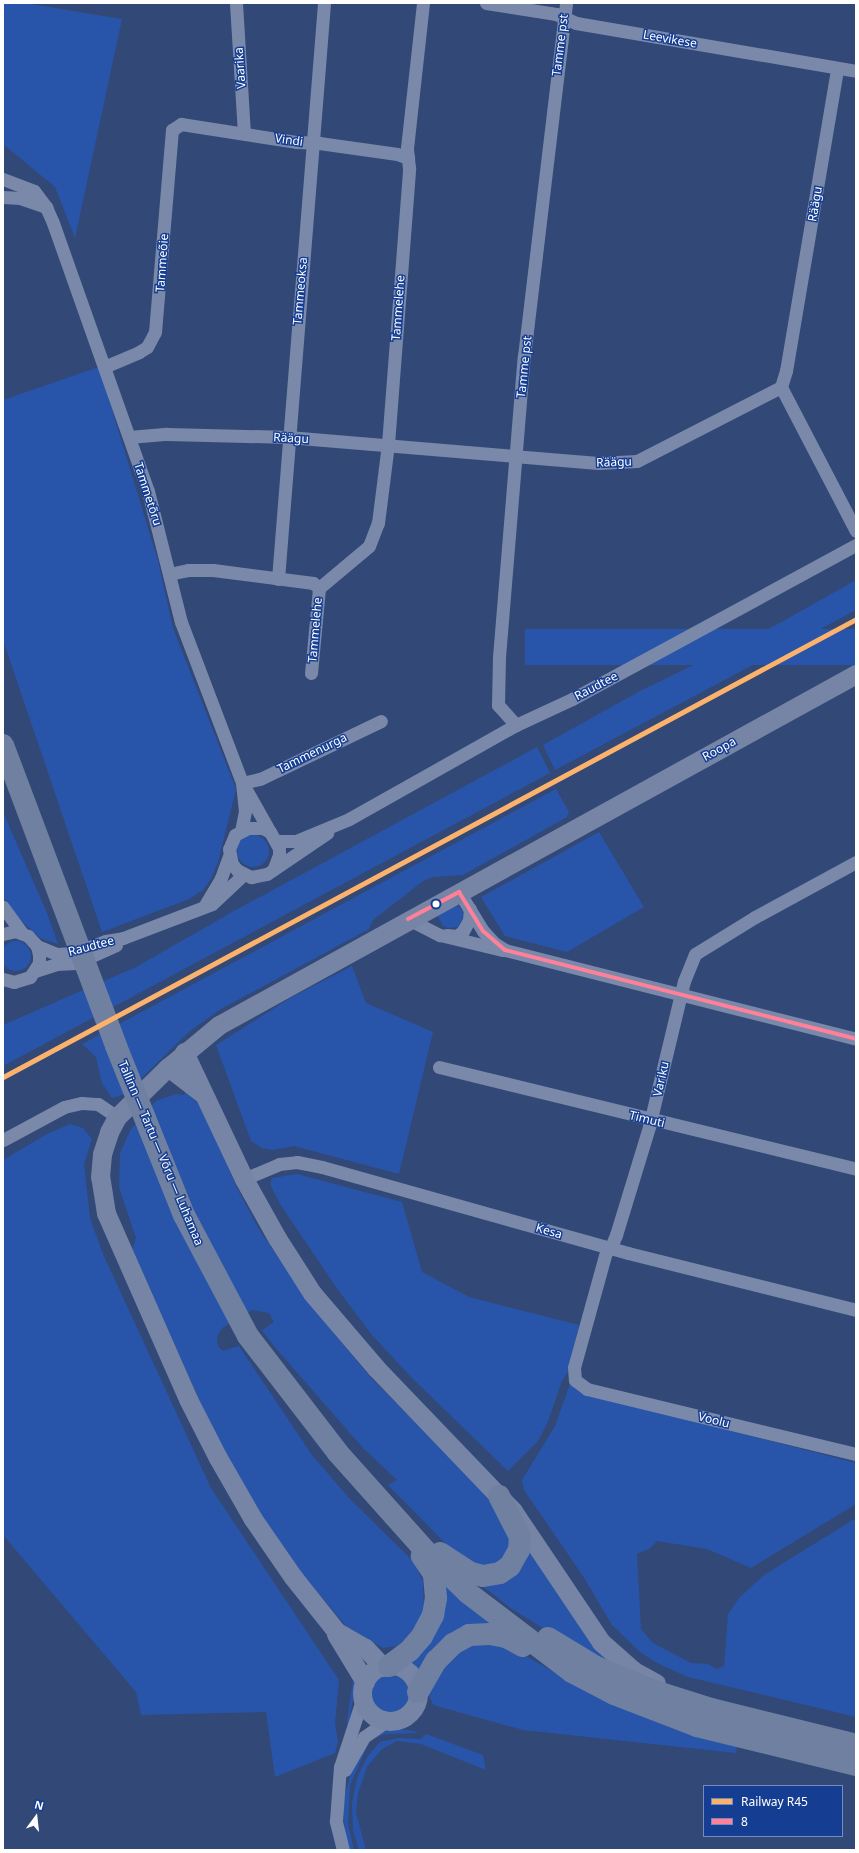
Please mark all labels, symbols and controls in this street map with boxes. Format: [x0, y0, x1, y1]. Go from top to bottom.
street label: Tamme pst [549, 13, 571, 77]
street label: Leevikese [642, 27, 698, 51]
street label: Vaarika [231, 47, 249, 89]
street label: Vindi [274, 131, 304, 149]
street label: Räägu [805, 185, 825, 223]
street label: Tammeõie [153, 233, 171, 293]
street label: Tammeoksa [290, 257, 310, 325]
street label: Tammelehe [389, 275, 407, 341]
street label: Tamme pst [514, 335, 534, 399]
street label: Räägu [273, 430, 309, 446]
street label: Räägu [596, 454, 632, 470]
street label: Tammetõru [131, 461, 165, 527]
street label: Tammelehe [305, 597, 325, 663]
street label: Raudtee [572, 669, 620, 703]
street label: Tammenurga [275, 730, 349, 776]
street label: Roopa [700, 734, 738, 764]
unlabelled marker [431, 899, 441, 909]
street label: Raudtee [67, 933, 115, 959]
street label: Tallinn — Tartu — Võru — Luhamaa [115, 1058, 207, 1248]
street label: Variku [650, 1060, 672, 1098]
street label: Timuti [628, 1108, 666, 1130]
street label: Kesa [534, 1220, 564, 1242]
street label: Voolu [697, 1409, 731, 1431]
legend [703, 1785, 843, 1837]
text: Railway R45 [741, 1793, 808, 1810]
north arrow [16, 1797, 56, 1837]
text: N [33, 1797, 45, 1813]
text: 8 [741, 1813, 748, 1830]

